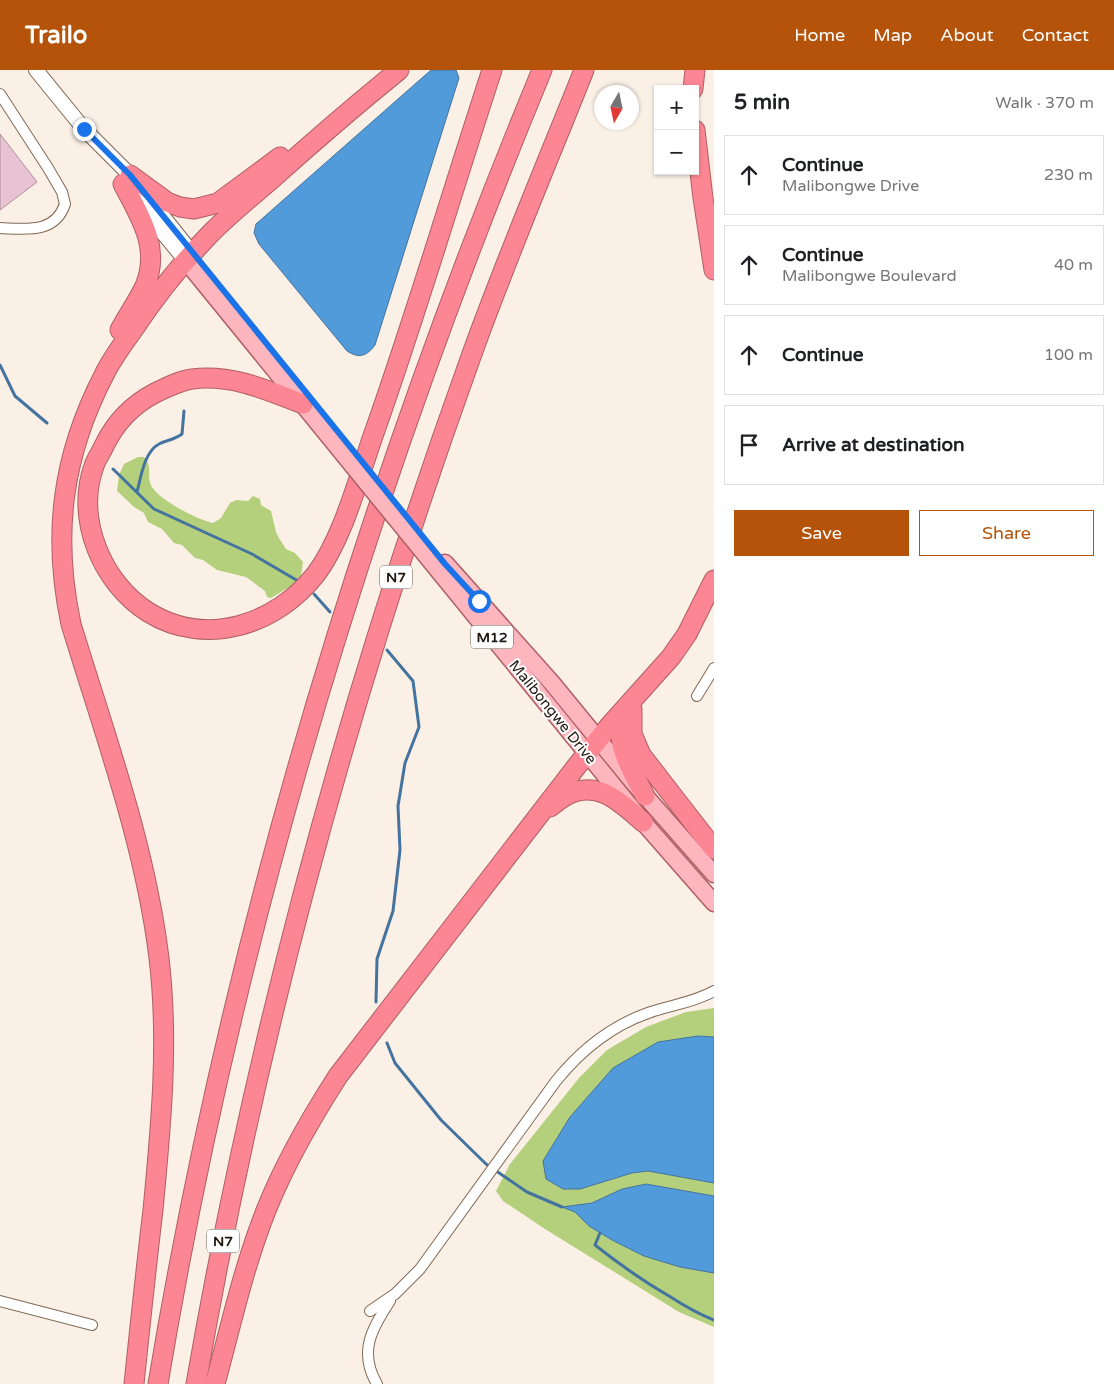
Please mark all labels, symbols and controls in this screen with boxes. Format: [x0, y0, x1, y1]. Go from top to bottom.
text: Trailo [25, 21, 87, 50]
text: Home [794, 24, 845, 46]
text: Map [873, 24, 912, 46]
text: About [940, 24, 994, 46]
text: Contact [1022, 24, 1089, 46]
north arrow [594, 85, 639, 130]
map controls [654, 85, 699, 175]
button: + [654, 85, 699, 130]
text: 5 min [734, 90, 790, 115]
text: Walk · 370 m [995, 93, 1094, 113]
route end [73, 118, 96, 141]
button: − [654, 130, 699, 175]
text: Continue [782, 154, 864, 176]
icon: ahead [735, 161, 763, 189]
text: 230 m [1044, 165, 1093, 185]
text: Malibongwe Drive [782, 176, 919, 196]
text: Continue [782, 244, 864, 266]
icon: ahead [735, 251, 763, 279]
text: 40 m [1054, 255, 1093, 275]
text: Malibongwe Boulevard [782, 266, 957, 286]
icon: ahead [735, 341, 763, 369]
text: Continue [782, 344, 864, 366]
text: 100 m [1044, 345, 1093, 365]
icon: arrive [735, 431, 763, 459]
text: Arrive at destination [782, 434, 965, 456]
button: Save [734, 510, 909, 556]
button: Share [919, 510, 1094, 556]
road number: N7 [380, 566, 412, 588]
route start [468, 590, 491, 613]
road number: M12 [471, 626, 513, 648]
street label: Malibongwe Drive [506, 656, 600, 768]
road number: N7 [207, 1230, 239, 1252]

